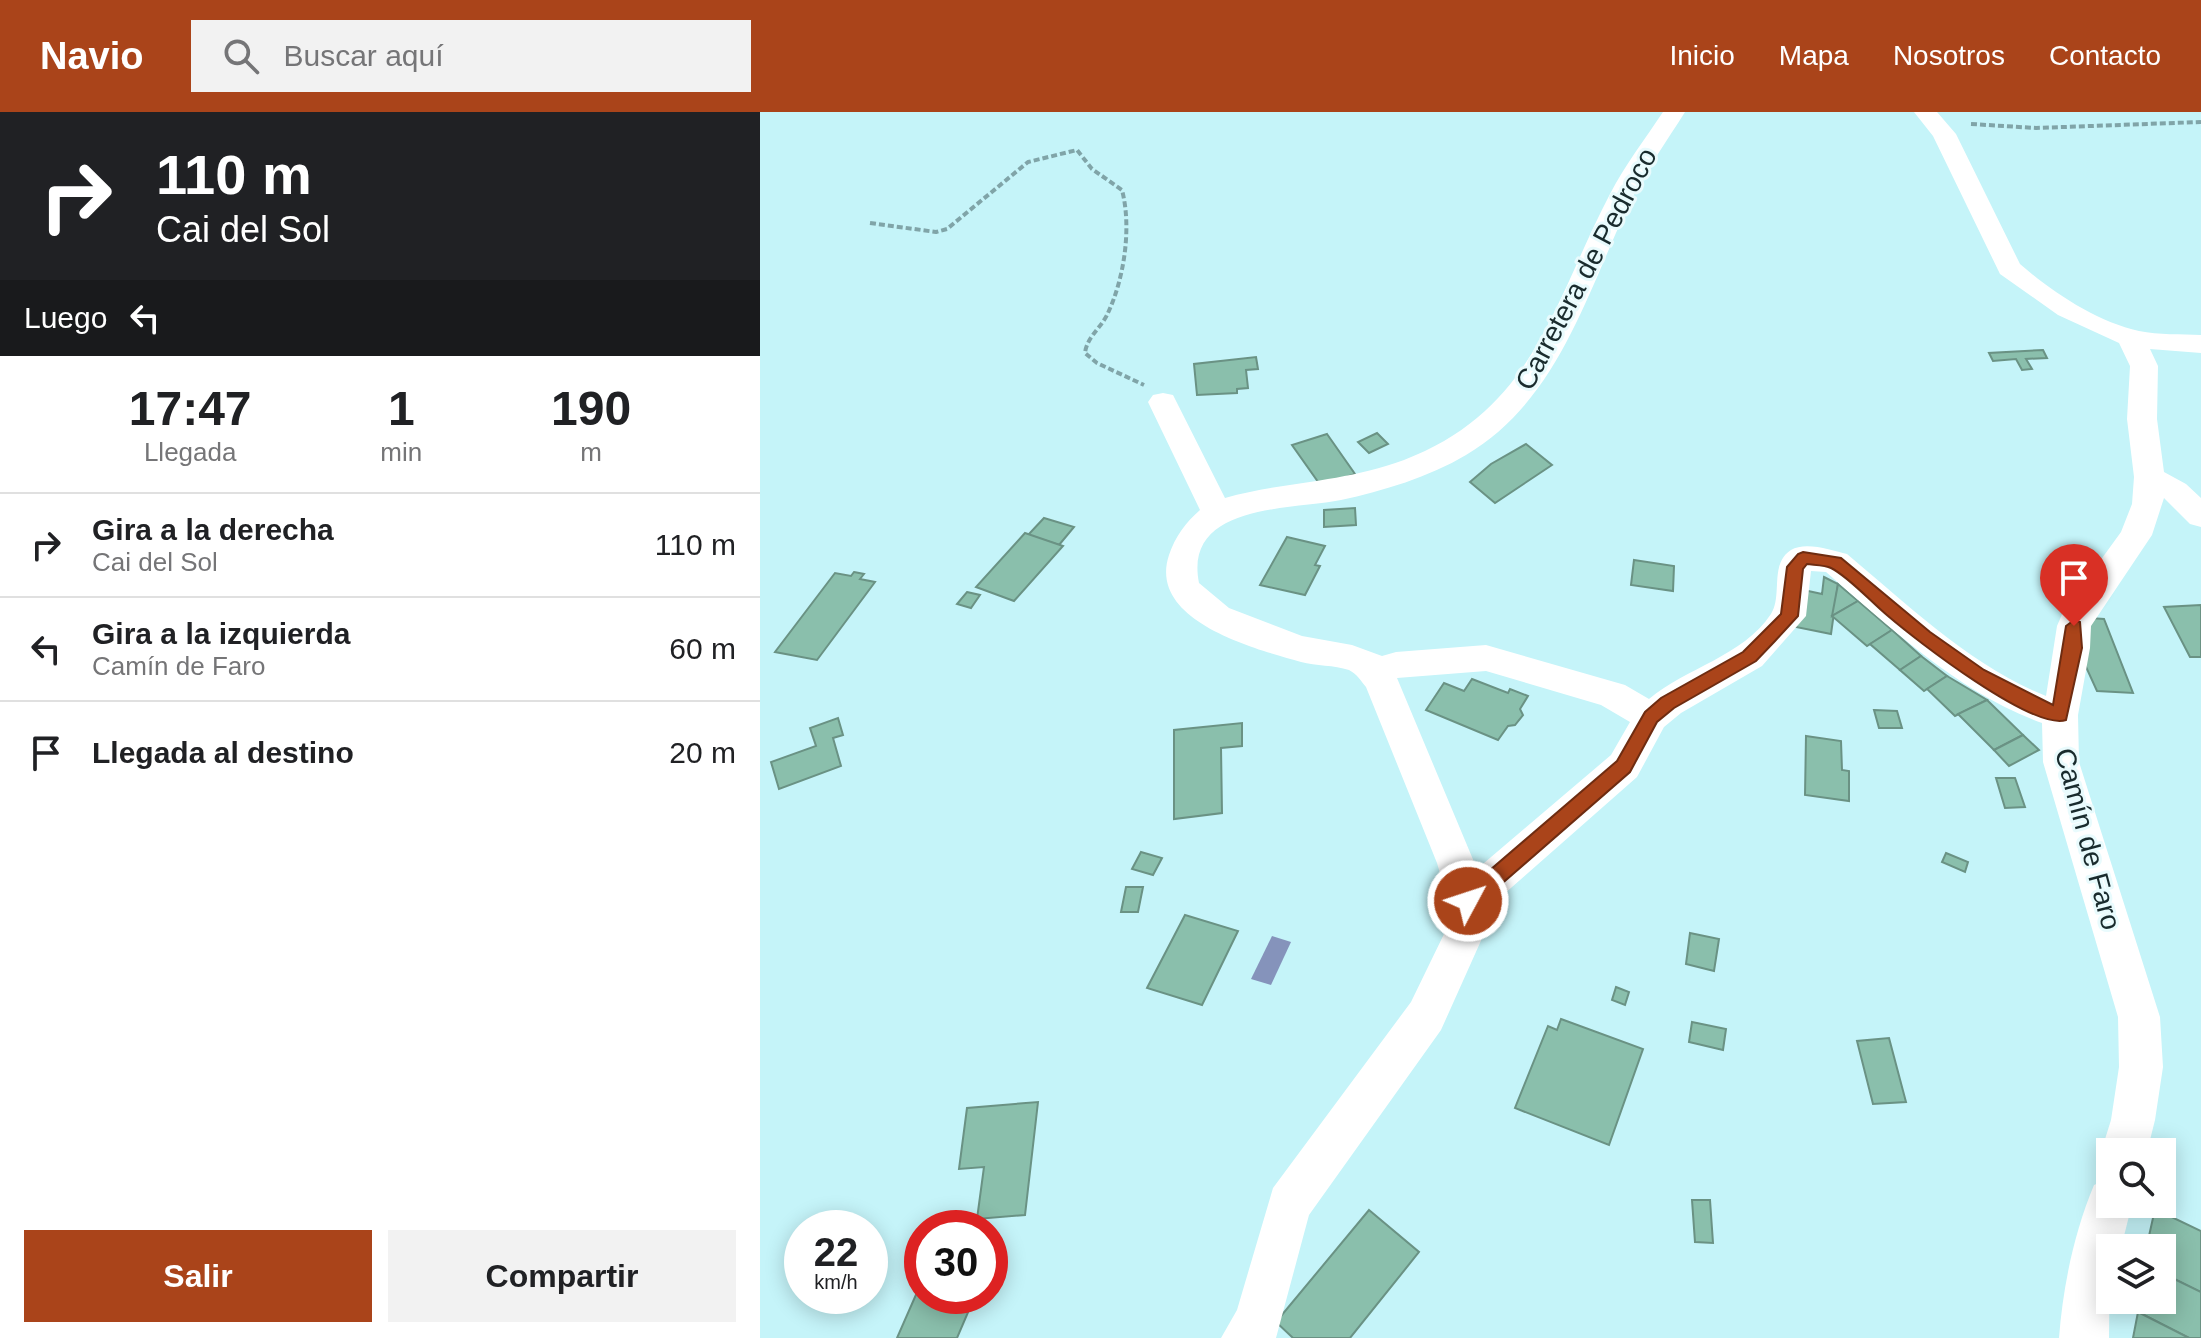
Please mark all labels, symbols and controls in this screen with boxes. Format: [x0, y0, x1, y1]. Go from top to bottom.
search box [191, 20, 751, 92]
icon: search [219, 34, 263, 78]
text: Navio [40, 35, 143, 77]
text: Buscar aquí [283, 39, 444, 72]
text: Inicio [1669, 40, 1735, 71]
text: Mapa [1779, 40, 1849, 71]
text: Nosotros [1893, 40, 2005, 71]
text: Contacto [2049, 40, 2161, 71]
text: 110 m [156, 143, 312, 206]
street label: Carretera de Pedroco [1509, 143, 1663, 395]
icon: right [24, 144, 128, 248]
text: Cai del Sol [156, 209, 330, 250]
icon: left [123, 296, 167, 340]
text: Luego [24, 301, 107, 334]
text: 17:47 [129, 382, 252, 435]
text: 1 [388, 382, 415, 435]
text: 190 [551, 382, 631, 435]
text: Llegada [144, 437, 236, 467]
text: min [380, 437, 422, 467]
text: m [580, 437, 602, 467]
text: Gira a la derecha [92, 513, 334, 546]
icon: right [24, 523, 68, 567]
text: 110 m [655, 528, 736, 561]
pin [2040, 544, 2108, 626]
text: Cai del Sol [92, 547, 218, 577]
icon: arrive [2052, 556, 2096, 600]
text: Gira a la izquierda [92, 617, 350, 650]
icon: left [24, 627, 68, 671]
text: 60 m [669, 632, 736, 665]
text: Camín de Faro [92, 651, 265, 681]
icon: arrive [24, 731, 68, 775]
text: Llegada al destino [92, 736, 354, 769]
text: 20 m [669, 736, 736, 769]
street label: Camín de Faro [2049, 745, 2127, 933]
position arrow [1426, 859, 1510, 943]
map controls [2096, 1138, 2176, 1314]
button: search [2096, 1138, 2176, 1218]
speed limit sign: 30 [904, 1210, 1008, 1314]
button: Salir [24, 1230, 372, 1322]
button: Compartir [388, 1230, 736, 1322]
text: 22 [814, 1230, 858, 1274]
button: layers [2096, 1234, 2176, 1314]
text: km/h [814, 1271, 858, 1293]

